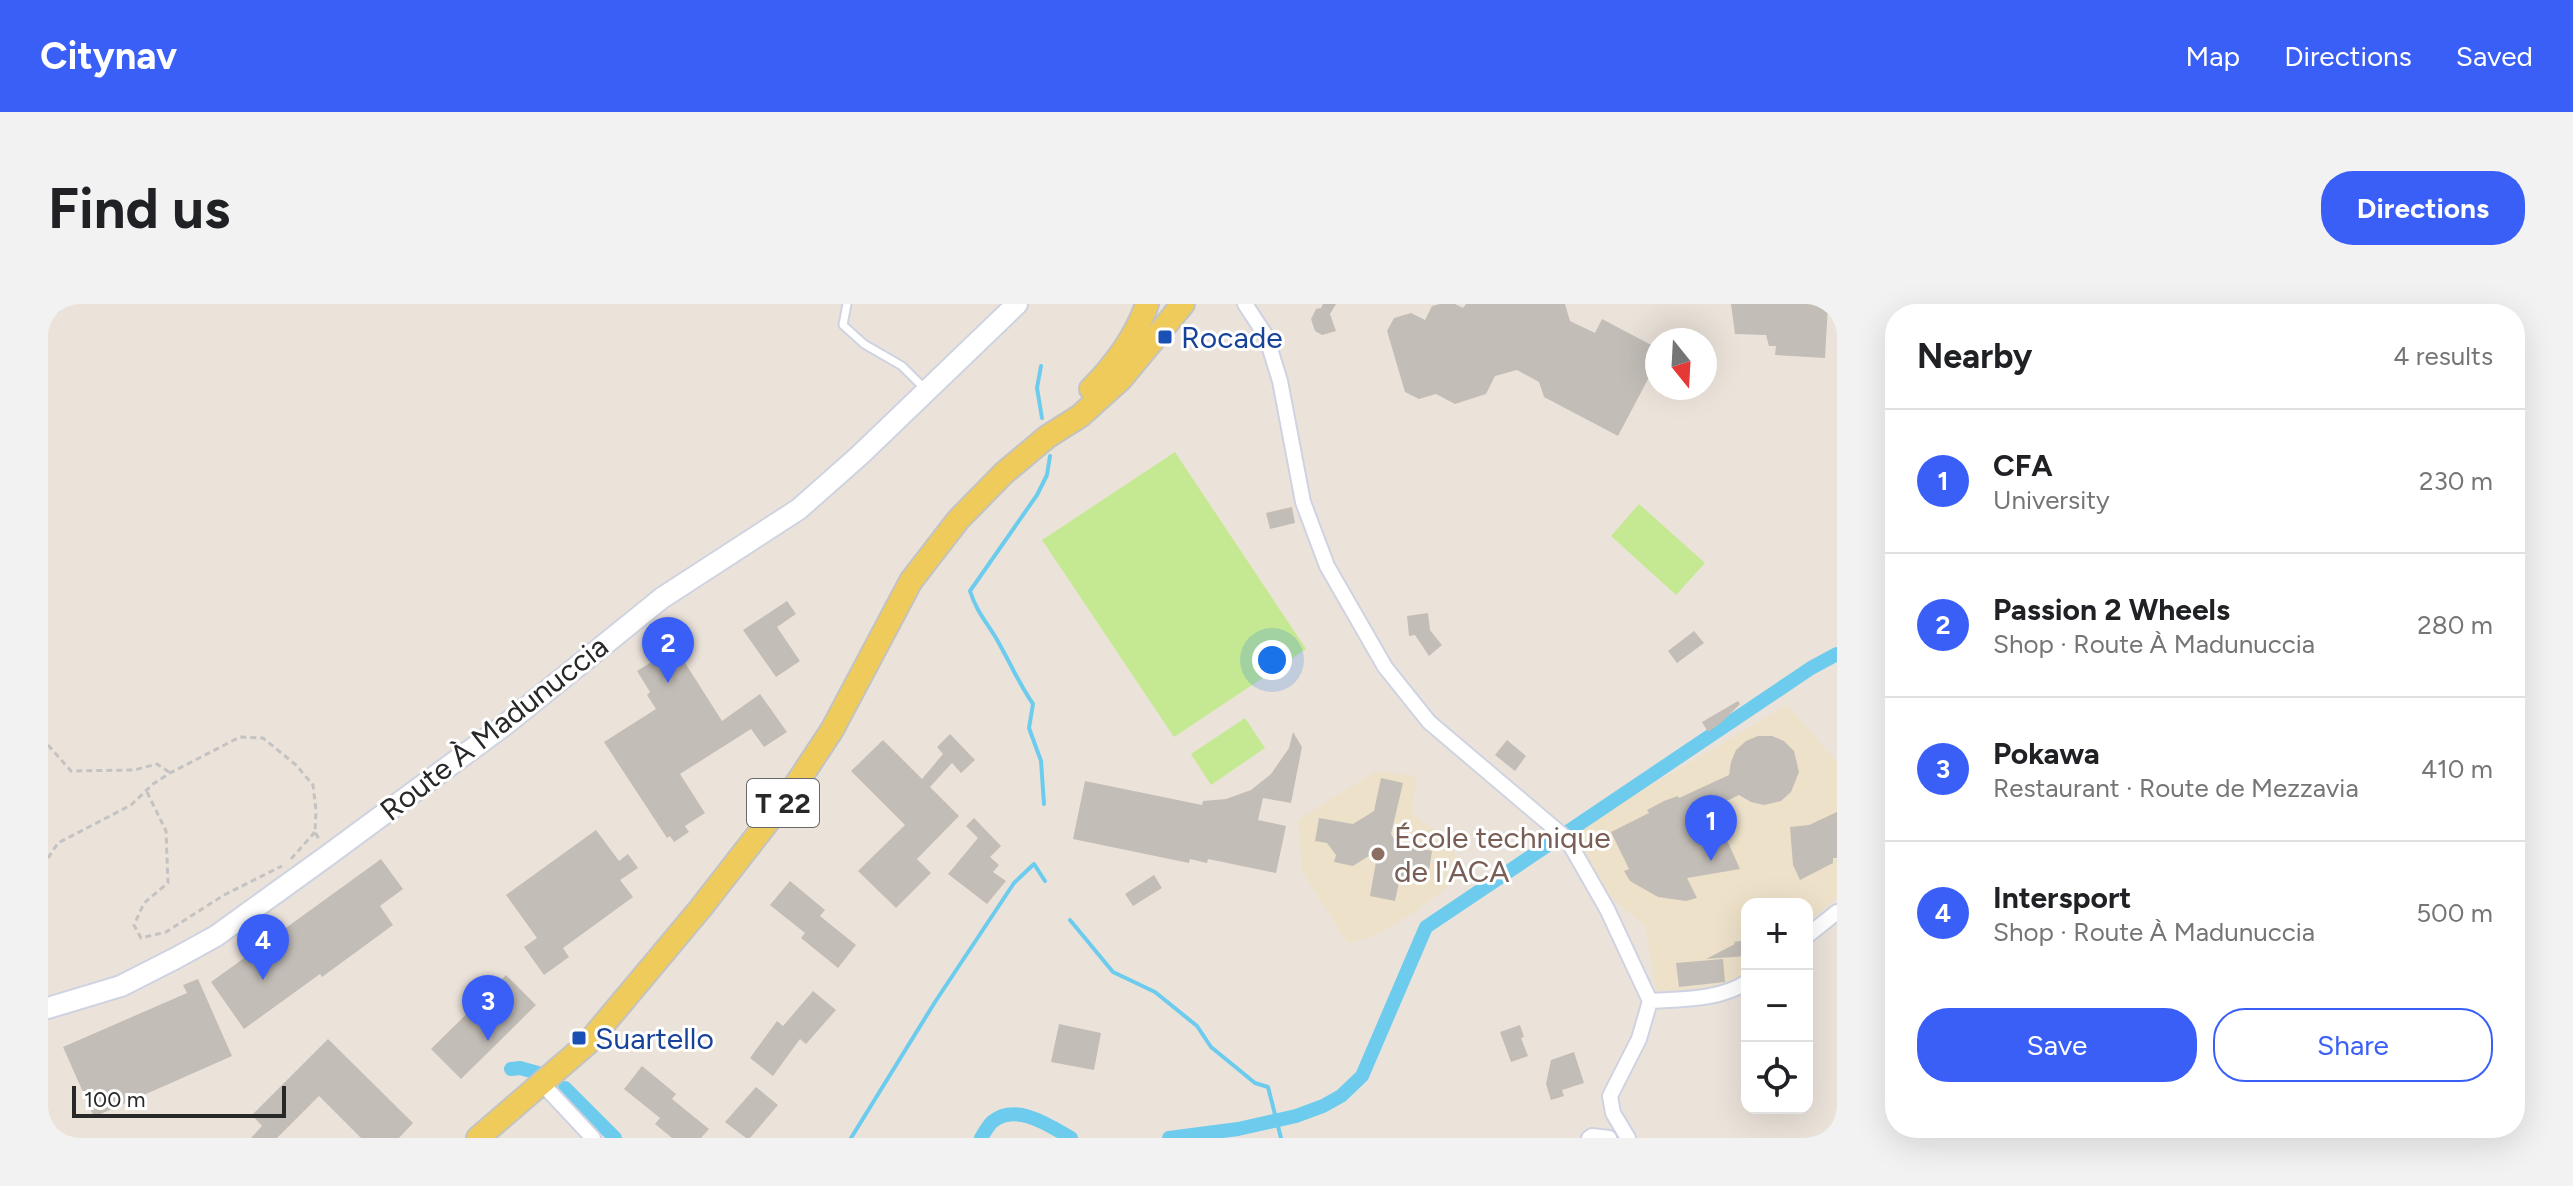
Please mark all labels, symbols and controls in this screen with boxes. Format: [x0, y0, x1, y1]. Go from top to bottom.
text: Citynav [40, 33, 177, 79]
text: Map [2186, 39, 2240, 73]
text: Directions [2284, 39, 2412, 73]
text: Saved [2456, 39, 2533, 73]
button: Directions [2321, 171, 2525, 245]
text: Find us [48, 175, 230, 242]
place label: Rocade [1181, 319, 1283, 356]
marker: Rocade [1156, 328, 1174, 346]
north arrow [1645, 328, 1717, 400]
text: Nearby [1917, 336, 2032, 377]
text: 4 results [2393, 340, 2493, 372]
text: CFA [1993, 447, 2053, 484]
text: 1 [1938, 465, 1948, 497]
text: 230 m [2419, 465, 2493, 497]
text: University [1993, 484, 2110, 516]
text: Passion 2 Wheels [1993, 591, 2230, 628]
text: 2 [1935, 609, 1951, 641]
text: 280 m [2417, 609, 2493, 641]
pin: 2 [642, 617, 694, 683]
street label: Route À Madunuccia [373, 628, 615, 828]
text: Shop · Route À Madunuccia [1993, 628, 2315, 660]
your location [1252, 640, 1292, 680]
text: Pokawa [1993, 735, 2100, 772]
text: 3 [1936, 753, 1950, 785]
text: 410 m [2421, 753, 2493, 785]
text: Restaurant · Route de Mezzavia [1993, 772, 2359, 804]
road number: T 22 [747, 779, 819, 827]
pin: 1 [1685, 795, 1737, 861]
place label: École technique de l'ACA [1394, 819, 1611, 890]
marker: École technique de l'ACA [1369, 845, 1387, 863]
text: Intersport [1993, 879, 2131, 916]
text: 4 [1935, 897, 1951, 929]
text: 500 m [2416, 897, 2493, 929]
map controls [1741, 898, 1813, 1114]
button: + [1741, 898, 1813, 970]
pin: 4 [237, 914, 289, 980]
text: Shop · Route À Madunuccia [1993, 916, 2315, 948]
button: − [1741, 970, 1813, 1042]
pin: 3 [462, 975, 514, 1041]
button: Save [1917, 1008, 2197, 1082]
button: Share [2213, 1008, 2493, 1082]
place label: Suartello [595, 1020, 714, 1057]
marker: Suartello [570, 1029, 588, 1047]
button: locate [1741, 1042, 1813, 1114]
scale bar [72, 1082, 286, 1118]
text: 100 m [84, 1086, 145, 1113]

